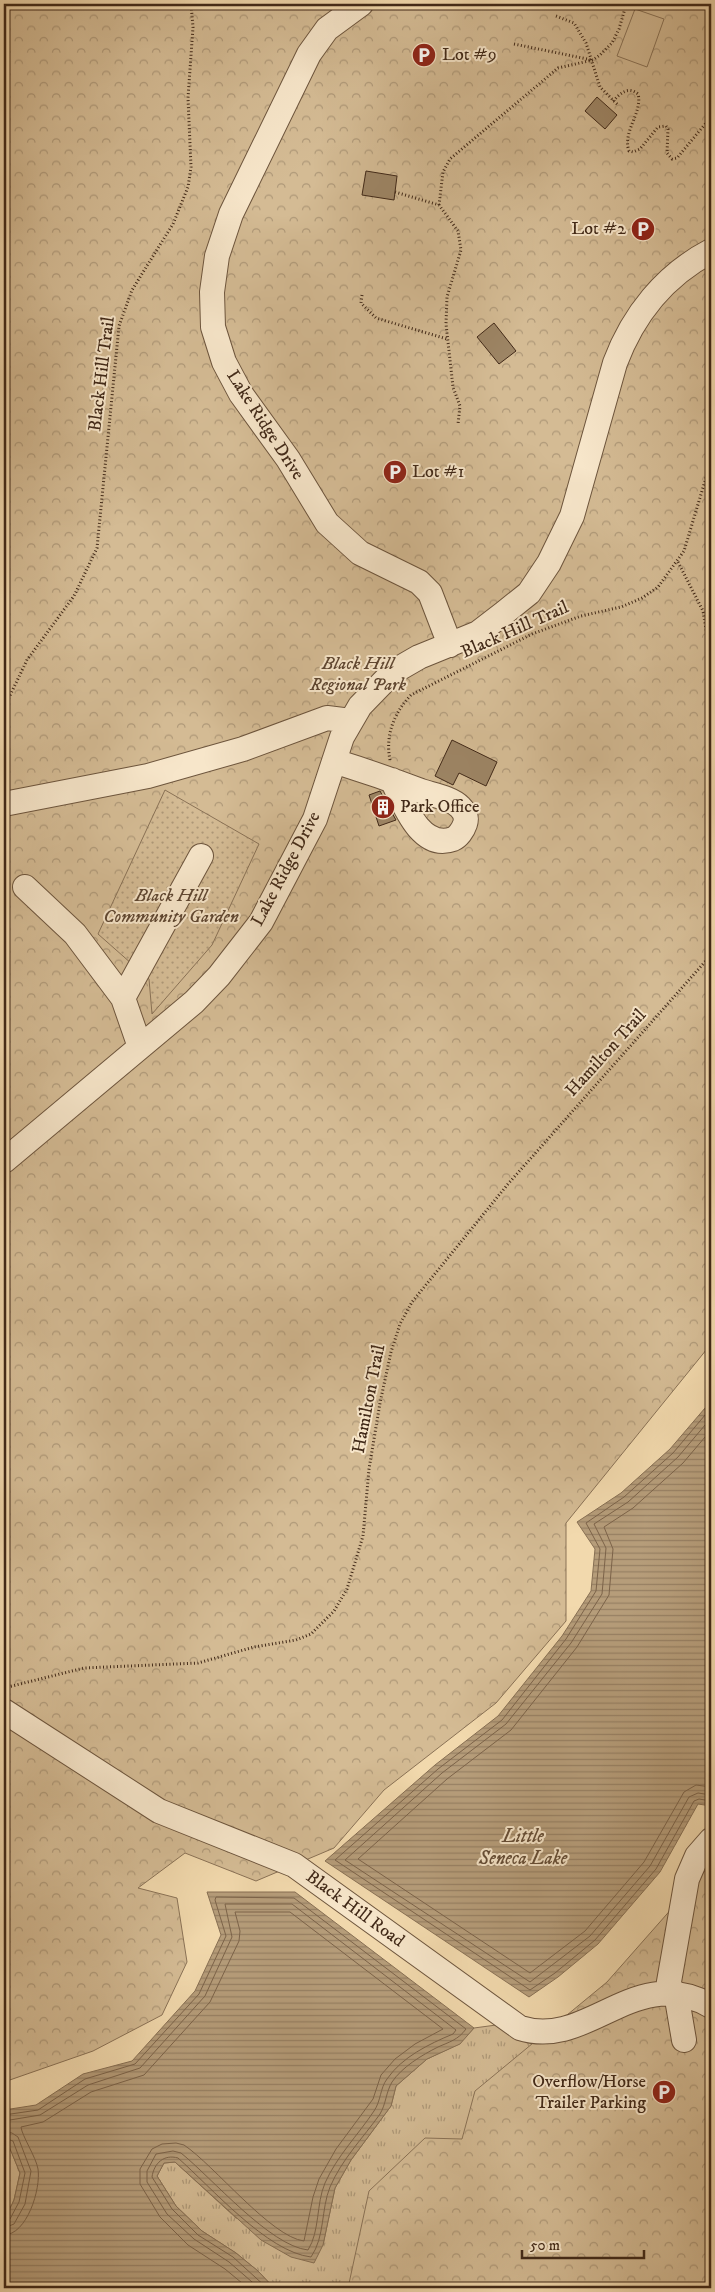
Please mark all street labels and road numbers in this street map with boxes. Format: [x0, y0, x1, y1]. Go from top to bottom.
street label: Black Hill Trail [84, 315, 120, 433]
street label: Lake Ridge Drive [221, 366, 309, 484]
street label: Black Hill Trail [458, 596, 573, 664]
street label: Lake Ridge Drive [247, 808, 325, 930]
street label: Hamilton Trail [561, 1004, 651, 1101]
street label: Hamilton Trail [348, 1342, 390, 1455]
street label: Black Hill Road [301, 1866, 409, 1952]

